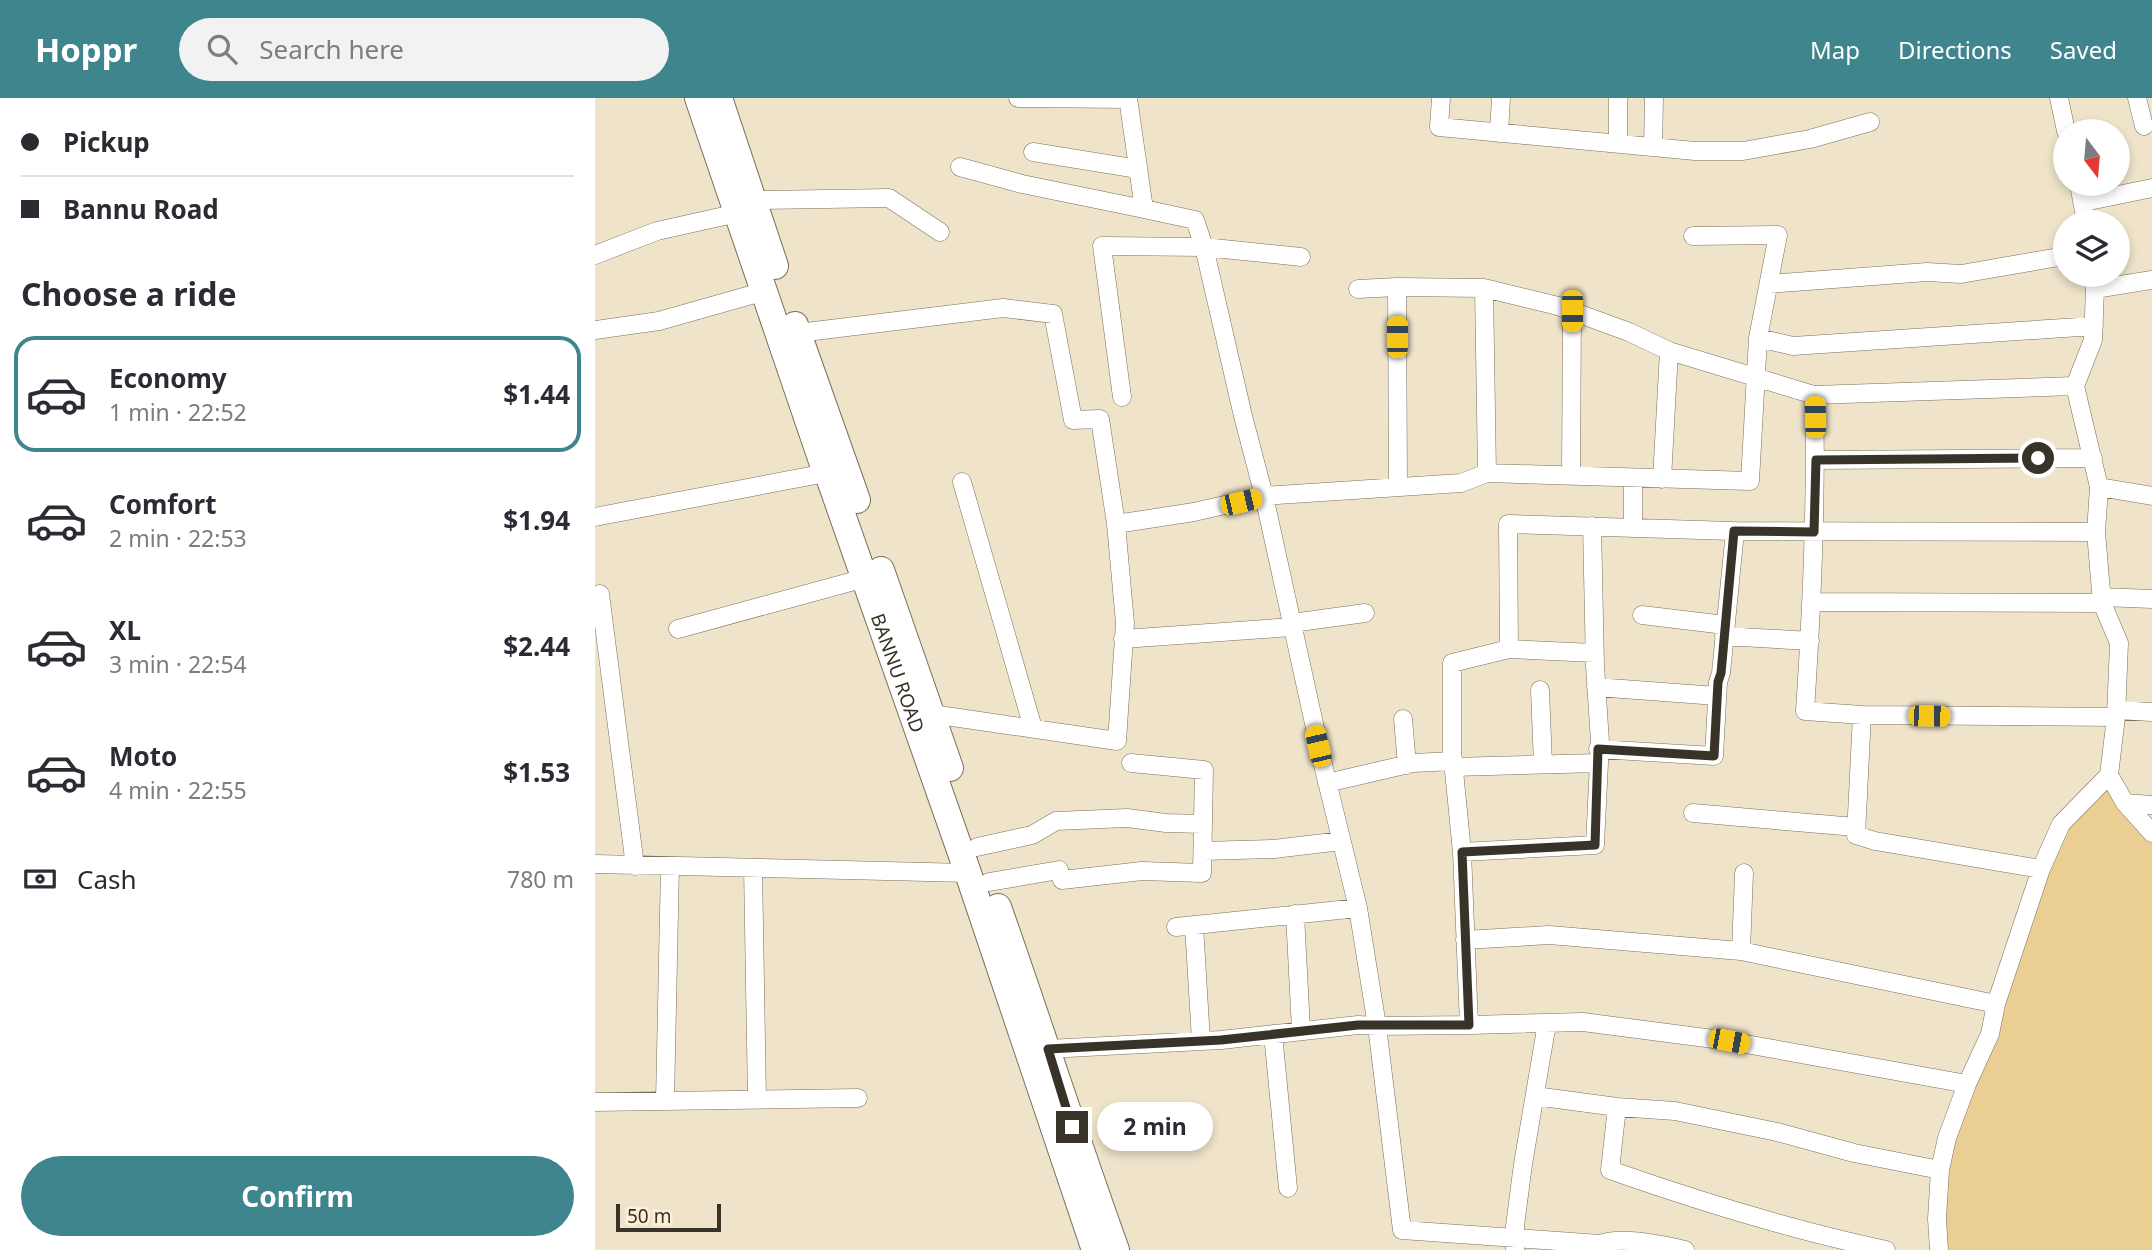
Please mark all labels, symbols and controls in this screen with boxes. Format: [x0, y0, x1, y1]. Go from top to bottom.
search box [179, 18, 669, 81]
text: Hoppr [35, 27, 137, 72]
icon: search [203, 30, 241, 68]
text: Search here [259, 31, 404, 67]
text: Map [1810, 33, 1860, 66]
text: Directions [1898, 33, 2012, 66]
text: Saved [2050, 33, 2117, 66]
north arrow [2053, 119, 2130, 196]
map controls [2053, 119, 2130, 287]
text: Pickup [63, 124, 150, 160]
text: Bannu Road [63, 191, 219, 227]
button: layers [2053, 210, 2130, 287]
text: Choose a ride [21, 272, 237, 315]
car [1562, 290, 1583, 332]
car [1387, 316, 1408, 358]
text: Economy [109, 360, 227, 396]
icon: car [25, 363, 88, 426]
text: $1.44 [503, 376, 570, 412]
text: 1 min · 22:52 [109, 396, 247, 428]
car [1805, 396, 1826, 438]
route start [2022, 442, 2054, 474]
text: Comfort [109, 486, 217, 522]
car [1219, 487, 1264, 517]
icon: car [25, 489, 88, 552]
text: $1.94 [503, 502, 570, 538]
text: 2 min · 22:53 [109, 522, 247, 554]
street label: BANNU ROAD [865, 610, 931, 736]
text: XL [109, 612, 141, 648]
icon: car [25, 615, 88, 678]
text: $2.44 [503, 628, 570, 664]
text: 3 min · 22:54 [109, 648, 247, 680]
car [1908, 705, 1951, 727]
car [1304, 723, 1333, 769]
text: Moto [109, 738, 177, 774]
icon: car [25, 741, 88, 804]
text: $1.53 [503, 754, 570, 790]
text: 4 min · 22:55 [109, 774, 247, 806]
icon: cash [21, 860, 59, 898]
text: Cash [77, 861, 137, 897]
text: 780 m [507, 863, 574, 895]
car [1707, 1027, 1752, 1055]
callout: 2 min [1097, 1102, 1212, 1152]
text: 2 min [1123, 1110, 1187, 1142]
route end [1056, 1111, 1088, 1143]
button: Confirm [21, 1156, 574, 1236]
scale bar [616, 1201, 721, 1233]
text: 50 m [627, 1203, 671, 1229]

